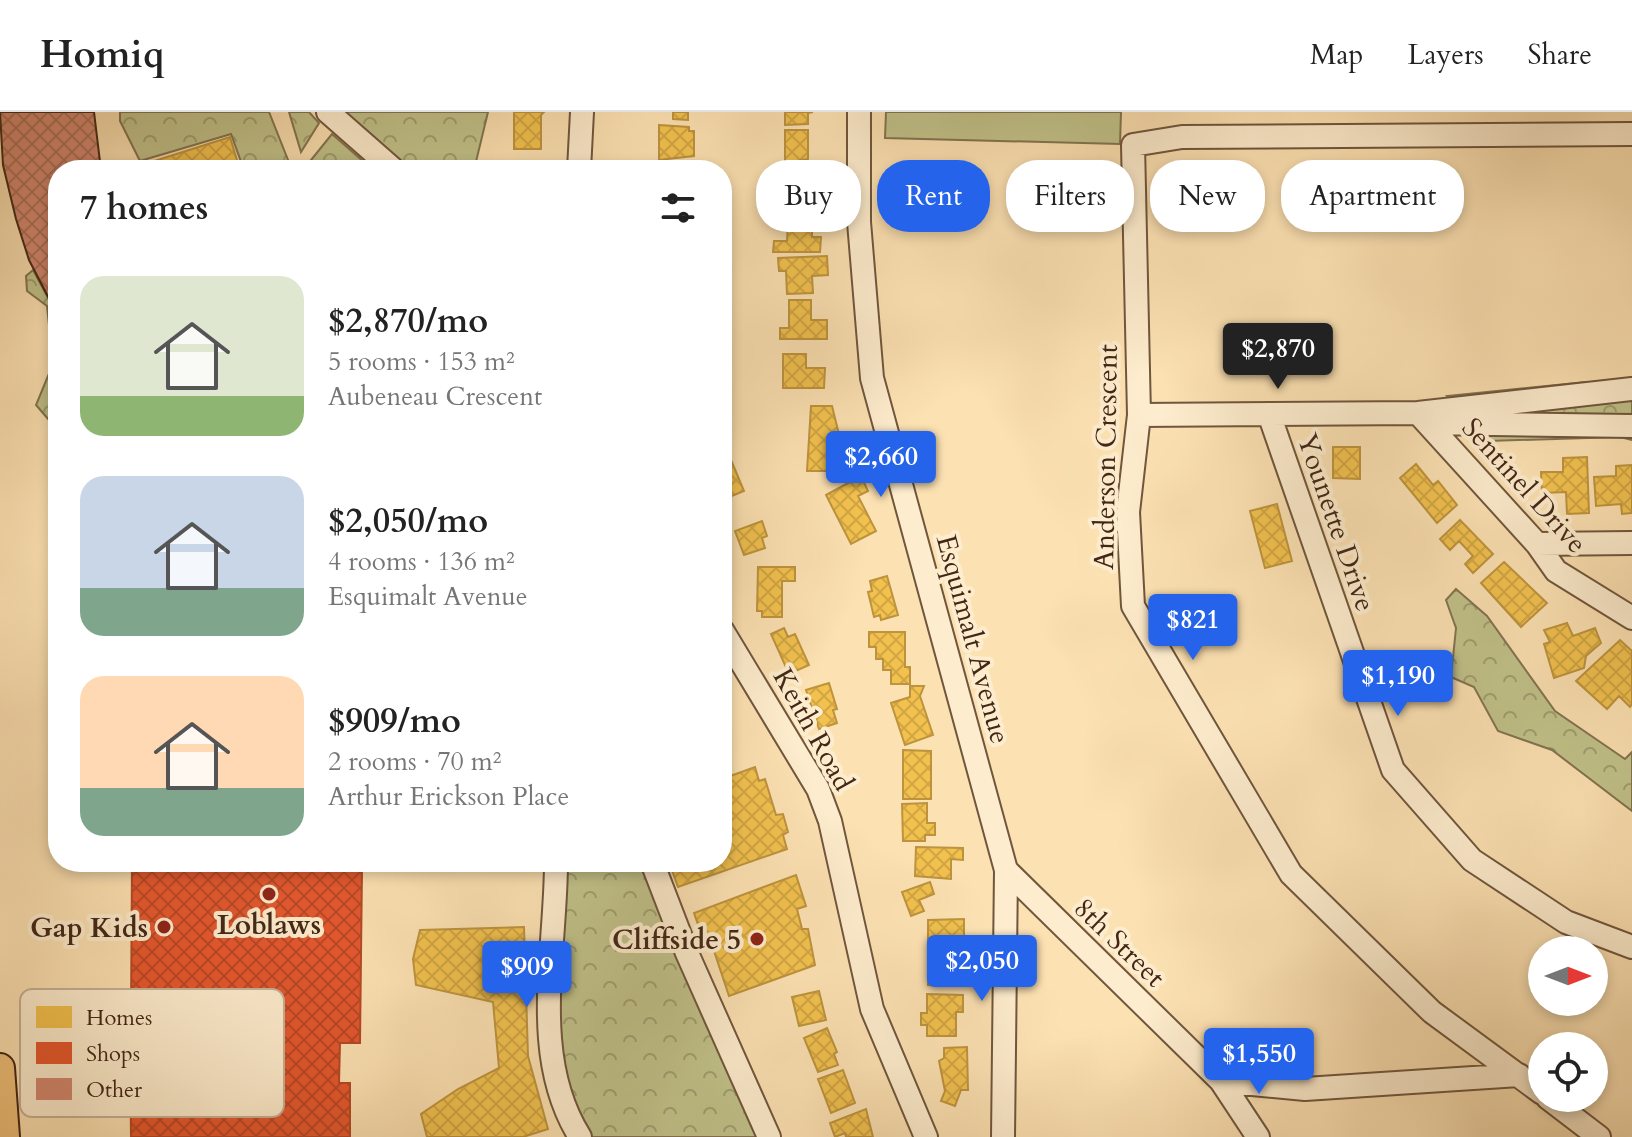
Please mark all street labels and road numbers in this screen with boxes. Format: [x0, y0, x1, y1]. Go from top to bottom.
street label: Anderson Crescent [1085, 344, 1127, 570]
street label: Sentinel Drive [1453, 410, 1595, 562]
street label: Younette Drive [1288, 428, 1384, 616]
street label: Esquimalt Avenue [927, 531, 1019, 748]
street label: Keith Road [764, 661, 862, 798]
street label: 8th Street [1065, 890, 1173, 996]

